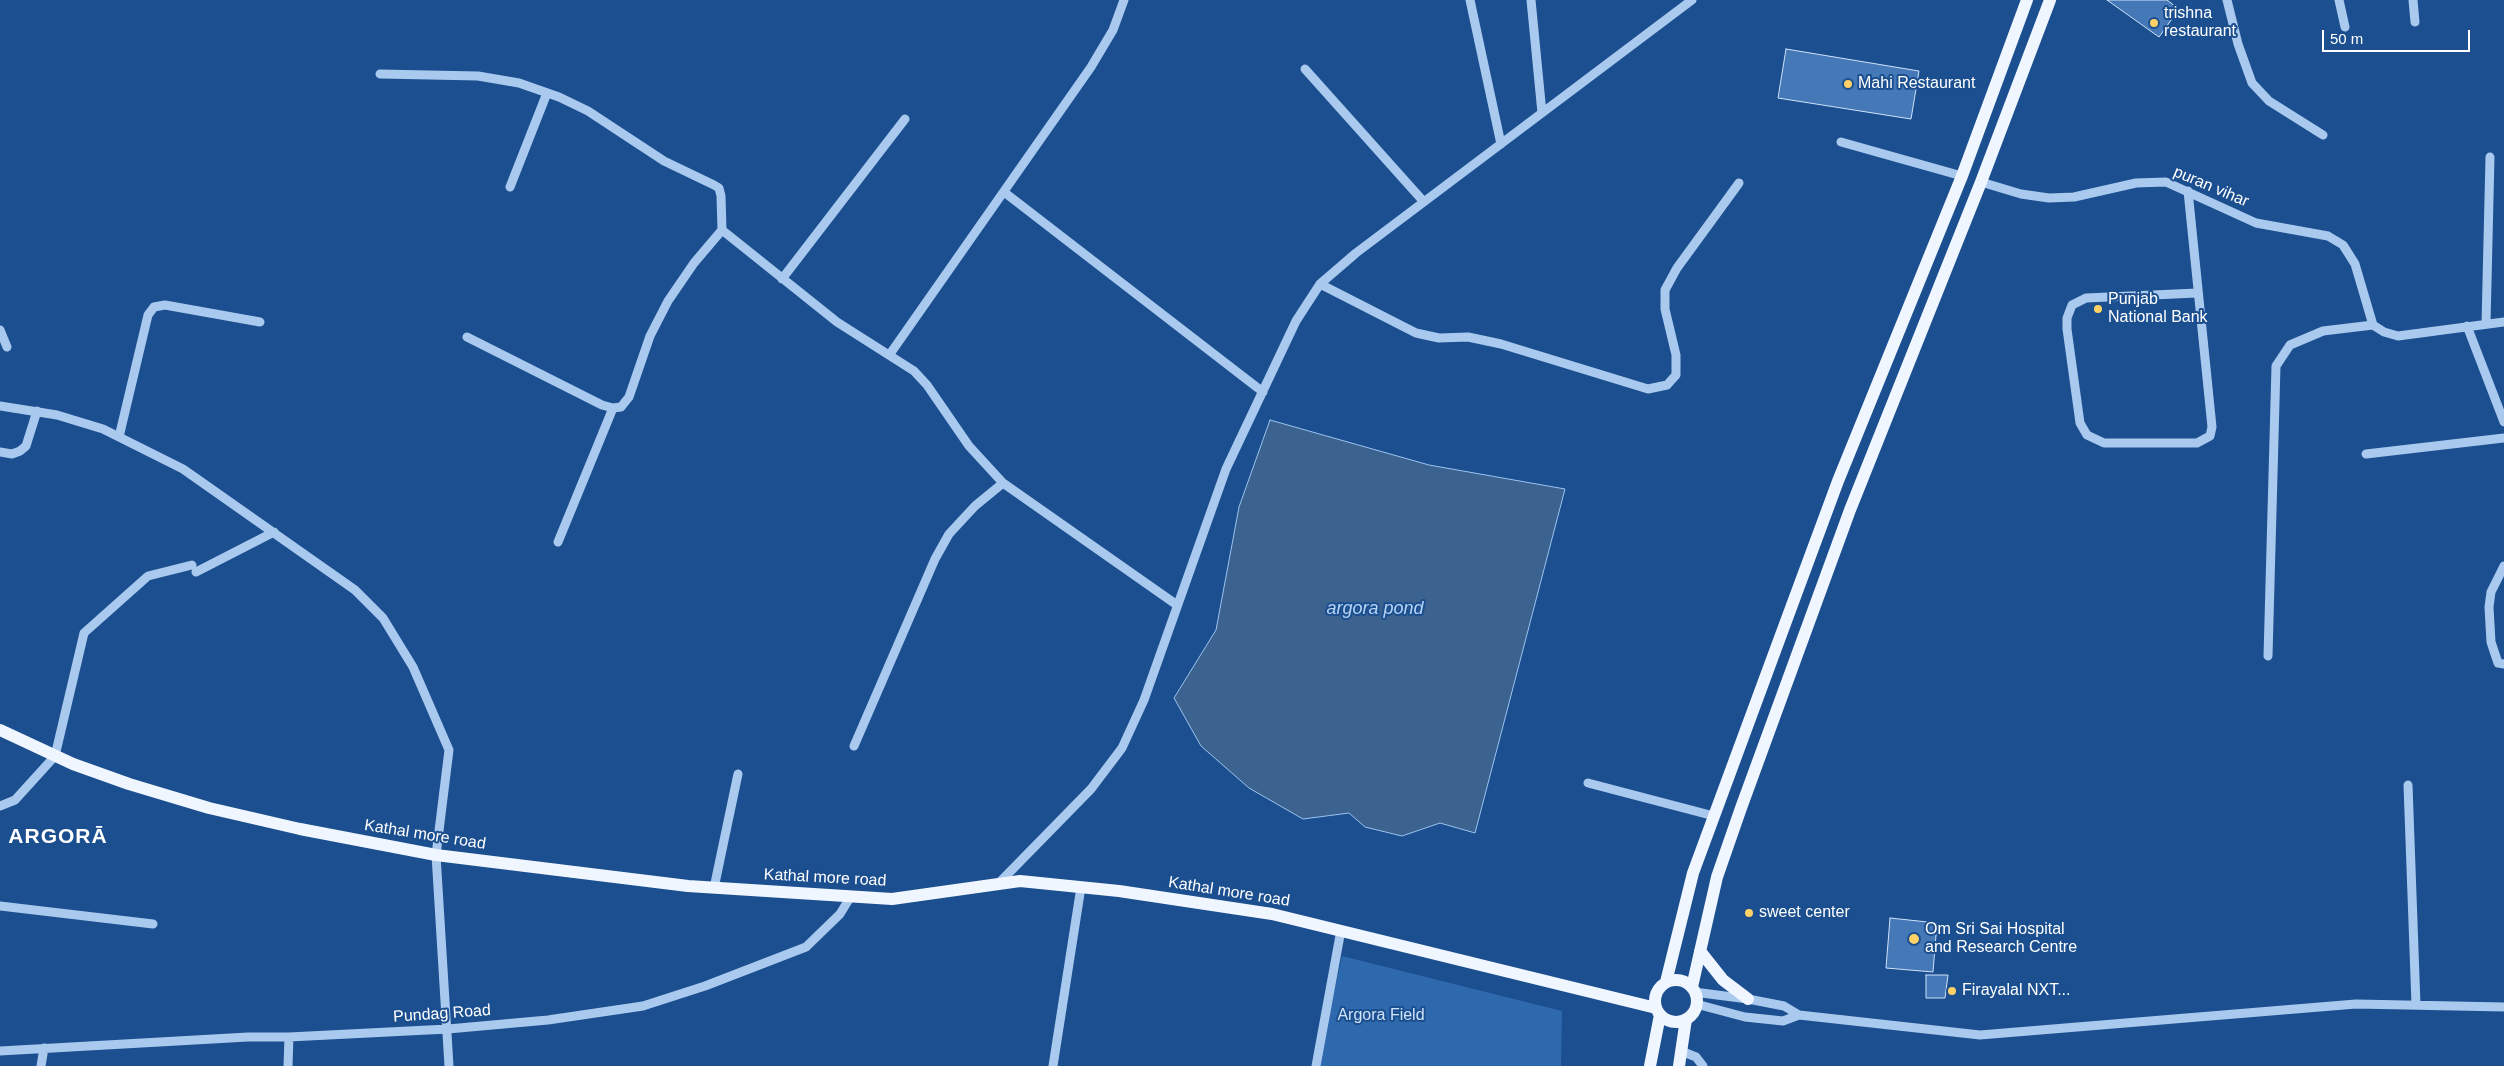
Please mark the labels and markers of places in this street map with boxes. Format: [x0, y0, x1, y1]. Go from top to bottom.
place label: trishna restaurant [2164, 4, 2236, 42]
marker: trishna restaurant [2148, 17, 2160, 29]
place label: Mahi Restaurant [1858, 74, 1975, 94]
marker: Mahi Restaurant [1842, 78, 1854, 90]
place label: Punjab National Bank [2108, 290, 2208, 328]
marker: Punjab National Bank [2092, 303, 2104, 315]
place label: sweet center [1759, 903, 1850, 923]
marker: sweet center [1743, 907, 1755, 919]
place label: Om Sri Sai Hospital and Research Centre [1925, 920, 2077, 958]
marker: Om Sri Sai Hospital and Research Centre [1907, 932, 1921, 946]
place label: Firayalal NXT... [1962, 981, 2070, 1001]
marker: Firayalal NXT... [1946, 985, 1958, 997]

